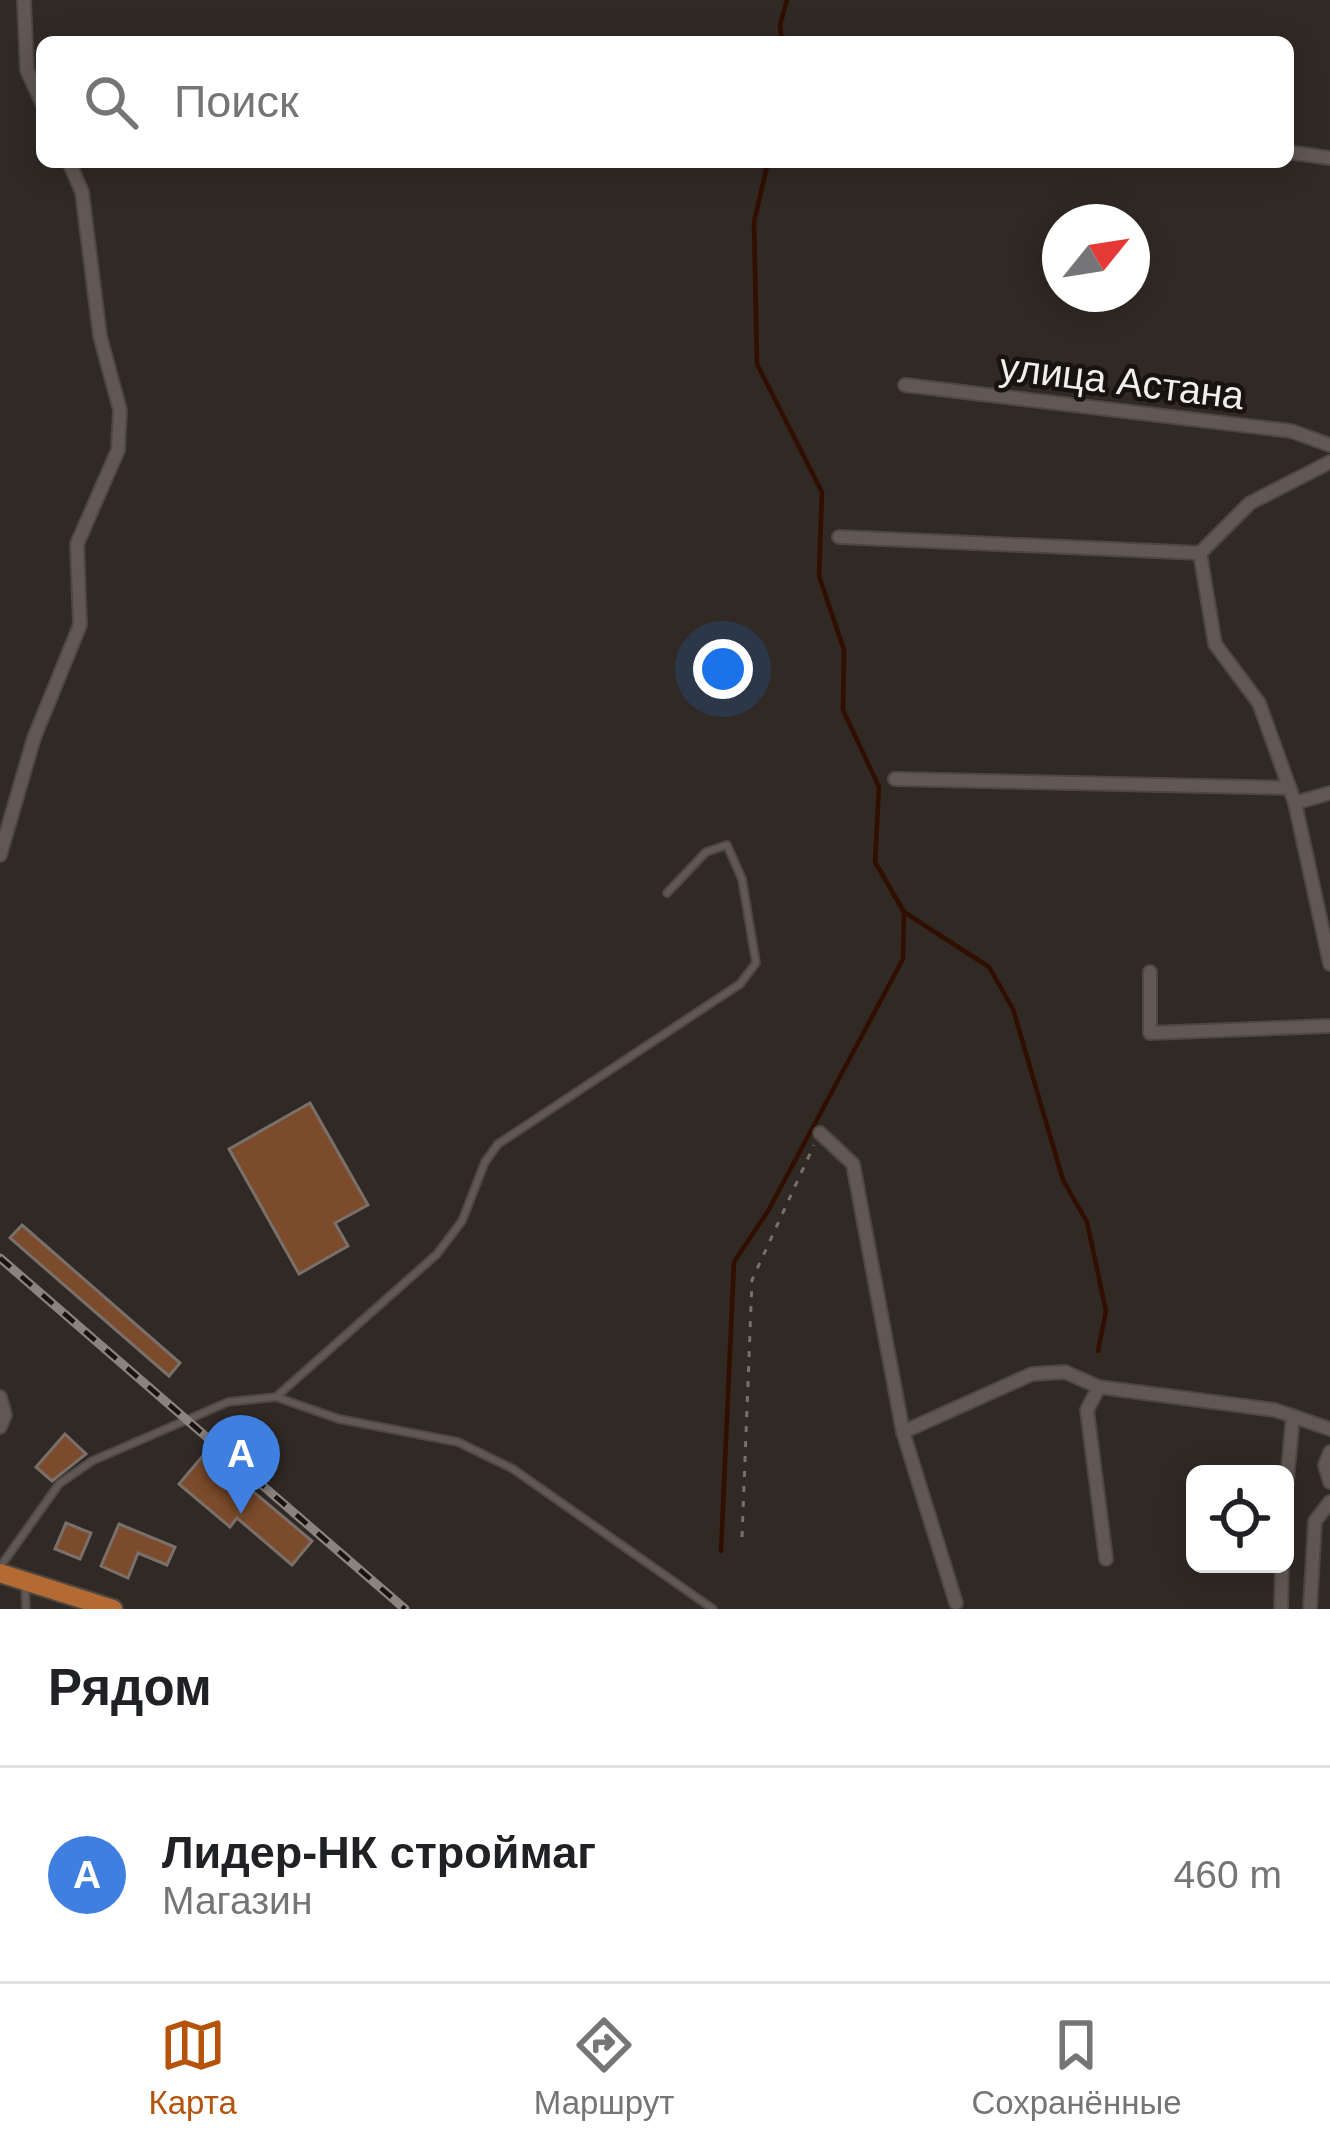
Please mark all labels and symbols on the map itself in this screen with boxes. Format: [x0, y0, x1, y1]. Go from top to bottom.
north arrow [1042, 204, 1150, 312]
street label: улица Астана [997, 345, 1247, 417]
your location [693, 639, 753, 699]
pin: A [202, 1415, 280, 1514]

